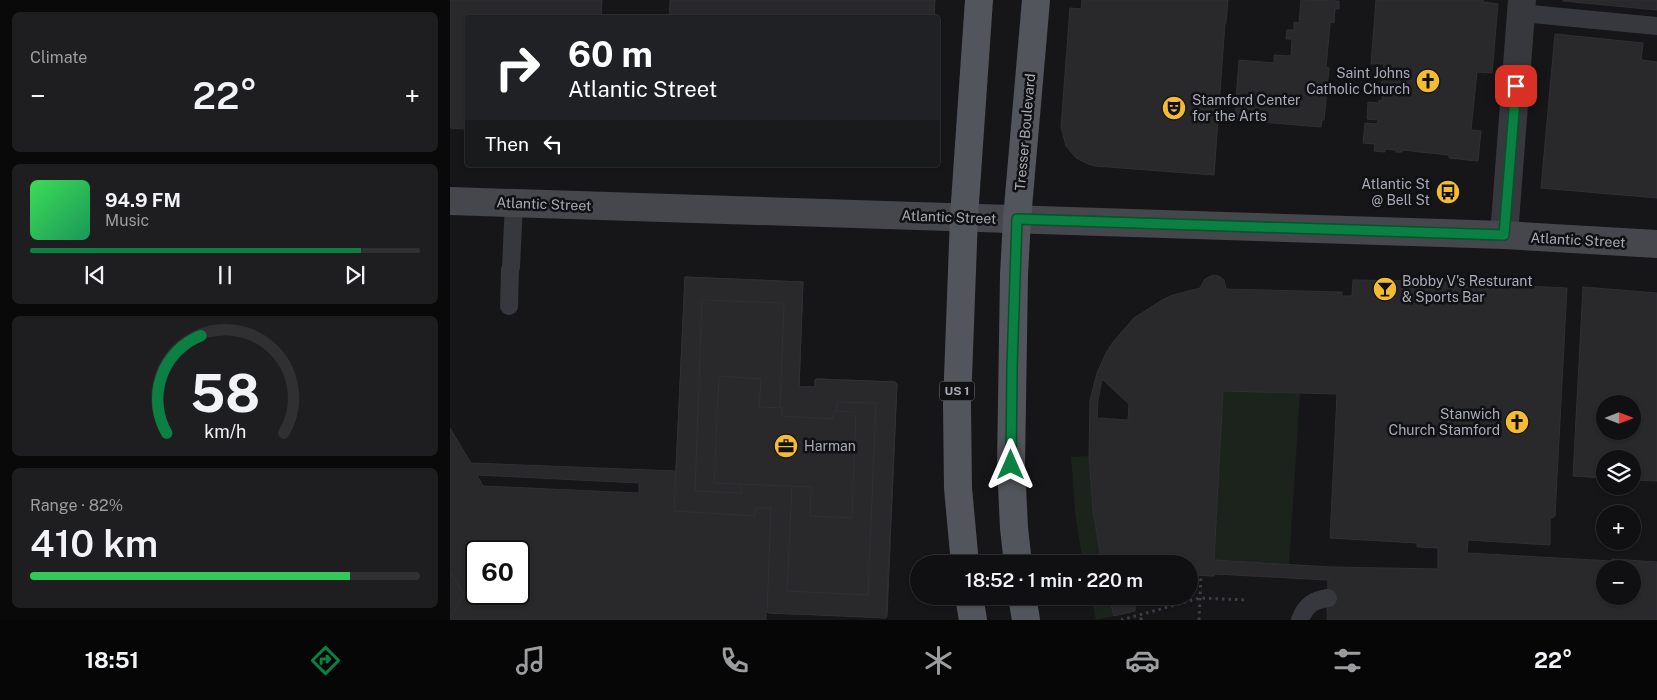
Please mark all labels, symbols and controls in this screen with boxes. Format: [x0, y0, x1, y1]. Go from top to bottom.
text: 60 m [568, 34, 653, 75]
icon: right [485, 35, 550, 100]
text: Climate [30, 48, 87, 67]
place label: Saint Johns Catholic Church [1306, 65, 1410, 97]
pin [1495, 65, 1537, 107]
church icon: Saint Johns Catholic Church [1415, 68, 1441, 94]
icon: arrive [1502, 72, 1530, 100]
text: 22° [193, 73, 257, 118]
street label: Tresser Boulevard [1012, 73, 1038, 191]
text: Atlantic Street [568, 76, 717, 102]
text: − [30, 79, 46, 112]
text: + [404, 79, 420, 112]
place label: Stamford Center for the Arts [1192, 92, 1301, 124]
theatre icon: Stamford Center for the Arts [1161, 95, 1187, 121]
icon: left [539, 130, 567, 158]
text: Then [485, 133, 529, 155]
place label: Atlantic St @ Bell St [1361, 176, 1430, 208]
bus stop icon: Atlantic St @ Bell St [1435, 179, 1461, 205]
text: 94.9 FM [105, 189, 181, 211]
street label: Atlantic Street [496, 194, 592, 214]
street label: Atlantic Street [901, 207, 997, 227]
text: Music [105, 211, 149, 230]
street label: Atlantic Street [1530, 230, 1626, 250]
icon: previous [81, 261, 109, 289]
icon: pause [211, 261, 239, 289]
icon: next [341, 261, 369, 289]
place label: Bobby V's Resturant & Sports Bar [1402, 273, 1533, 305]
bar icon: Bobby V's Resturant & Sports Bar [1372, 276, 1398, 302]
text: 58 [190, 363, 260, 424]
road number: US 1 [940, 382, 974, 401]
north arrow [1596, 395, 1641, 440]
map controls [1596, 395, 1641, 605]
place label: Stanwich Church Stamford [1389, 406, 1500, 438]
church icon: Stanwich Church Stamford [1504, 409, 1530, 435]
text: km/h [204, 421, 246, 442]
office icon: Harman [773, 433, 799, 459]
place label: Harman [804, 438, 856, 454]
position arrow [984, 438, 1036, 490]
button: layers [1596, 450, 1641, 495]
text: Range · 82% [30, 496, 123, 515]
button: + [1596, 505, 1641, 550]
text: 410 km [30, 521, 158, 566]
speed limit sign: 60 [465, 540, 530, 605]
button: − [1596, 560, 1641, 605]
text: 18:52 · 1 min · 220 m [965, 569, 1143, 591]
icon: directions [308, 643, 343, 678]
icon: music [513, 643, 548, 678]
icon: phone [717, 643, 752, 678]
icon: climate [921, 643, 956, 678]
icon: car [1125, 643, 1160, 678]
icon: filters [1330, 643, 1365, 678]
text: 18:51 [85, 647, 139, 673]
text: 22° [1534, 647, 1572, 673]

